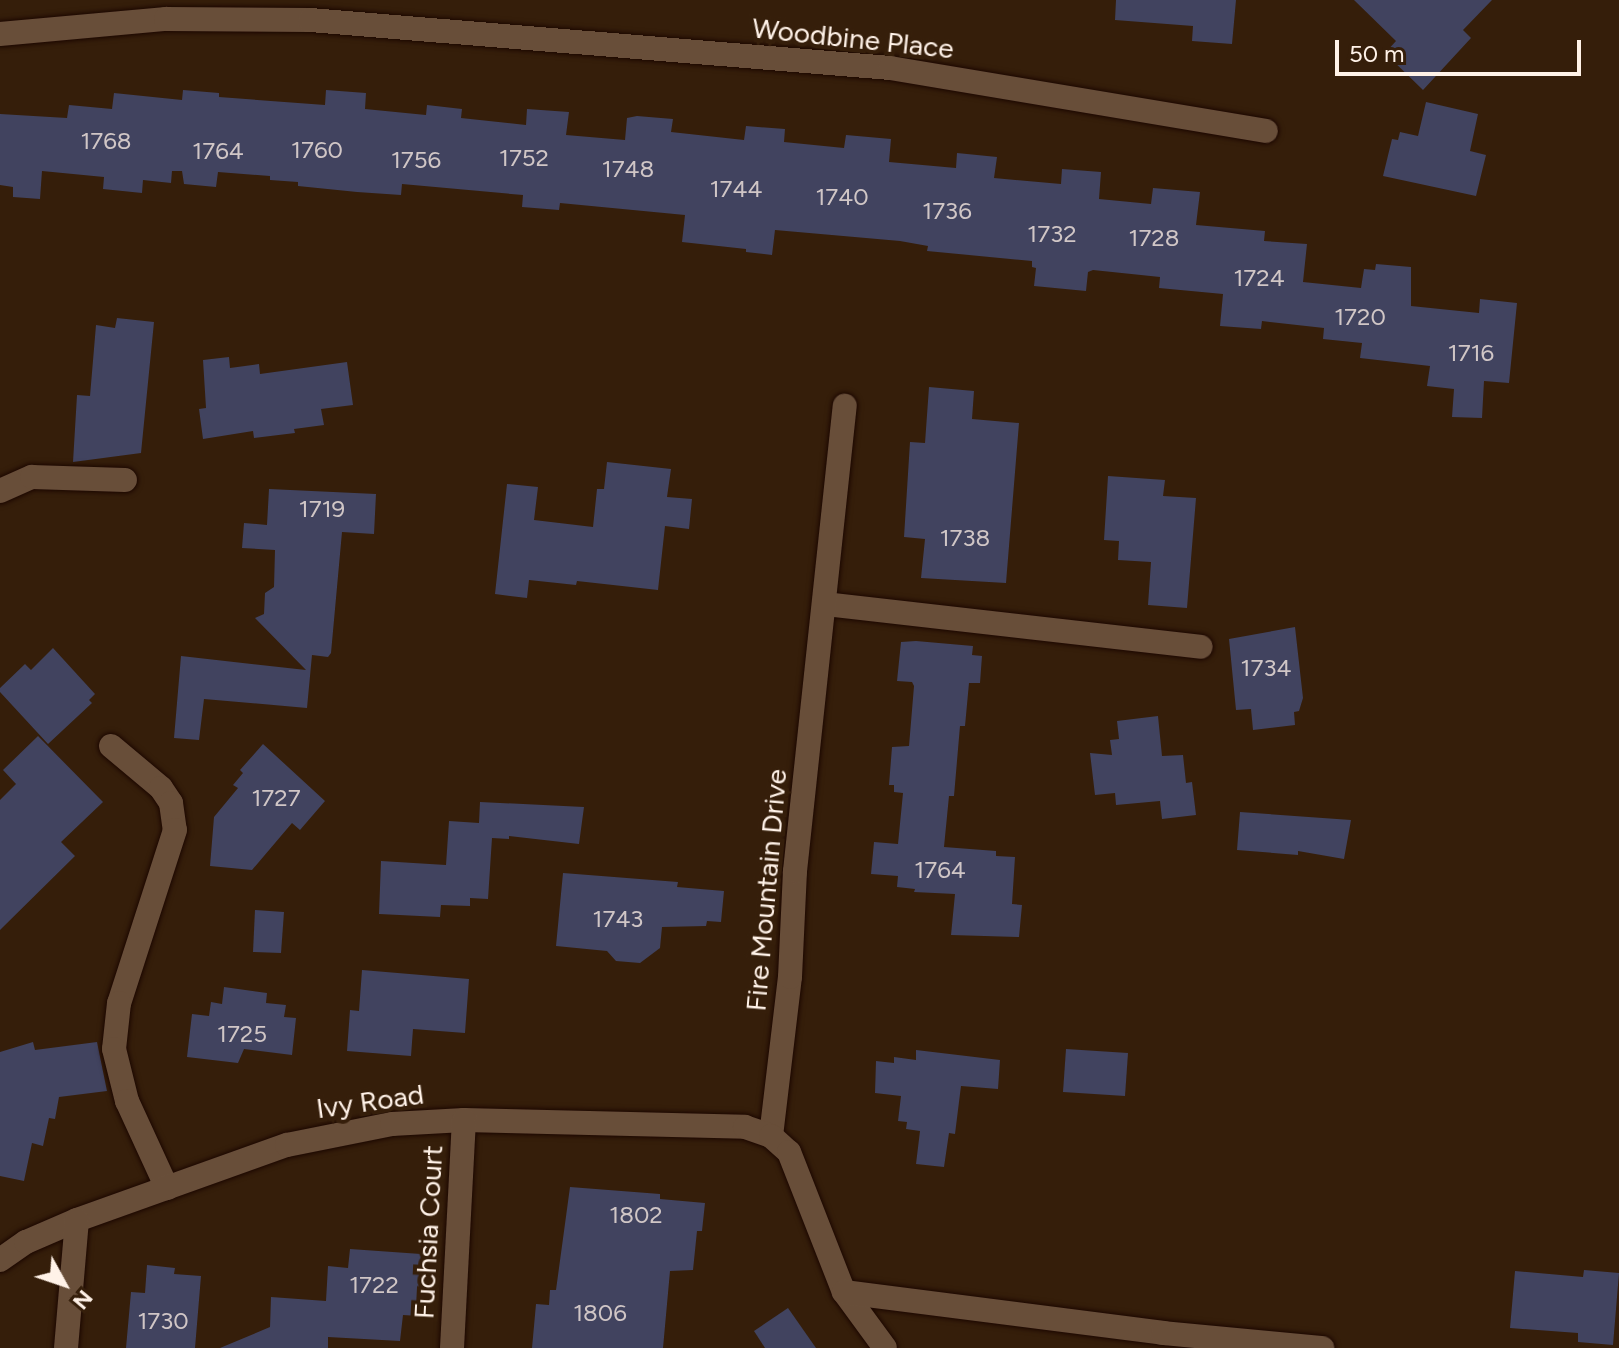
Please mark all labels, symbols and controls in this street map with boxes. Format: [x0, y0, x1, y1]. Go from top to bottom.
street label: Woodbine Place [751, 11, 955, 65]
scale bar [1339, 24, 1585, 74]
text: 50 m [1349, 39, 1405, 68]
house number: 1768 [80, 127, 132, 155]
house number: 1760 [291, 136, 343, 164]
house number: 1764 [192, 137, 244, 165]
house number: 1752 [499, 144, 549, 172]
house number: 1756 [391, 146, 441, 174]
house number: 1748 [602, 155, 654, 183]
house number: 1744 [710, 175, 762, 203]
house number: 1740 [815, 183, 869, 211]
house number: 1736 [922, 197, 972, 225]
house number: 1732 [1027, 220, 1077, 248]
house number: 1728 [1129, 224, 1179, 252]
house number: 1724 [1233, 264, 1285, 292]
house number: 1720 [1334, 303, 1386, 331]
house number: 1716 [1448, 339, 1494, 367]
house number: 1719 [299, 495, 345, 523]
house number: 1738 [940, 524, 990, 552]
house number: 1734 [1241, 654, 1291, 682]
street label: Fire Mountain Drive [739, 767, 793, 1013]
house number: 1727 [251, 784, 301, 812]
house number: 1764 [914, 856, 966, 884]
house number: 1743 [593, 905, 643, 933]
house number: 1725 [217, 1020, 267, 1048]
street label: Ivy Road [314, 1077, 426, 1125]
street label: Fuchsia Court [407, 1144, 449, 1320]
house number: 1802 [609, 1201, 663, 1229]
north arrow [24, 1244, 104, 1324]
house number: 1722 [349, 1271, 399, 1299]
text: N [67, 1285, 99, 1315]
house number: 1806 [573, 1299, 627, 1327]
house number: 1730 [137, 1307, 189, 1335]

